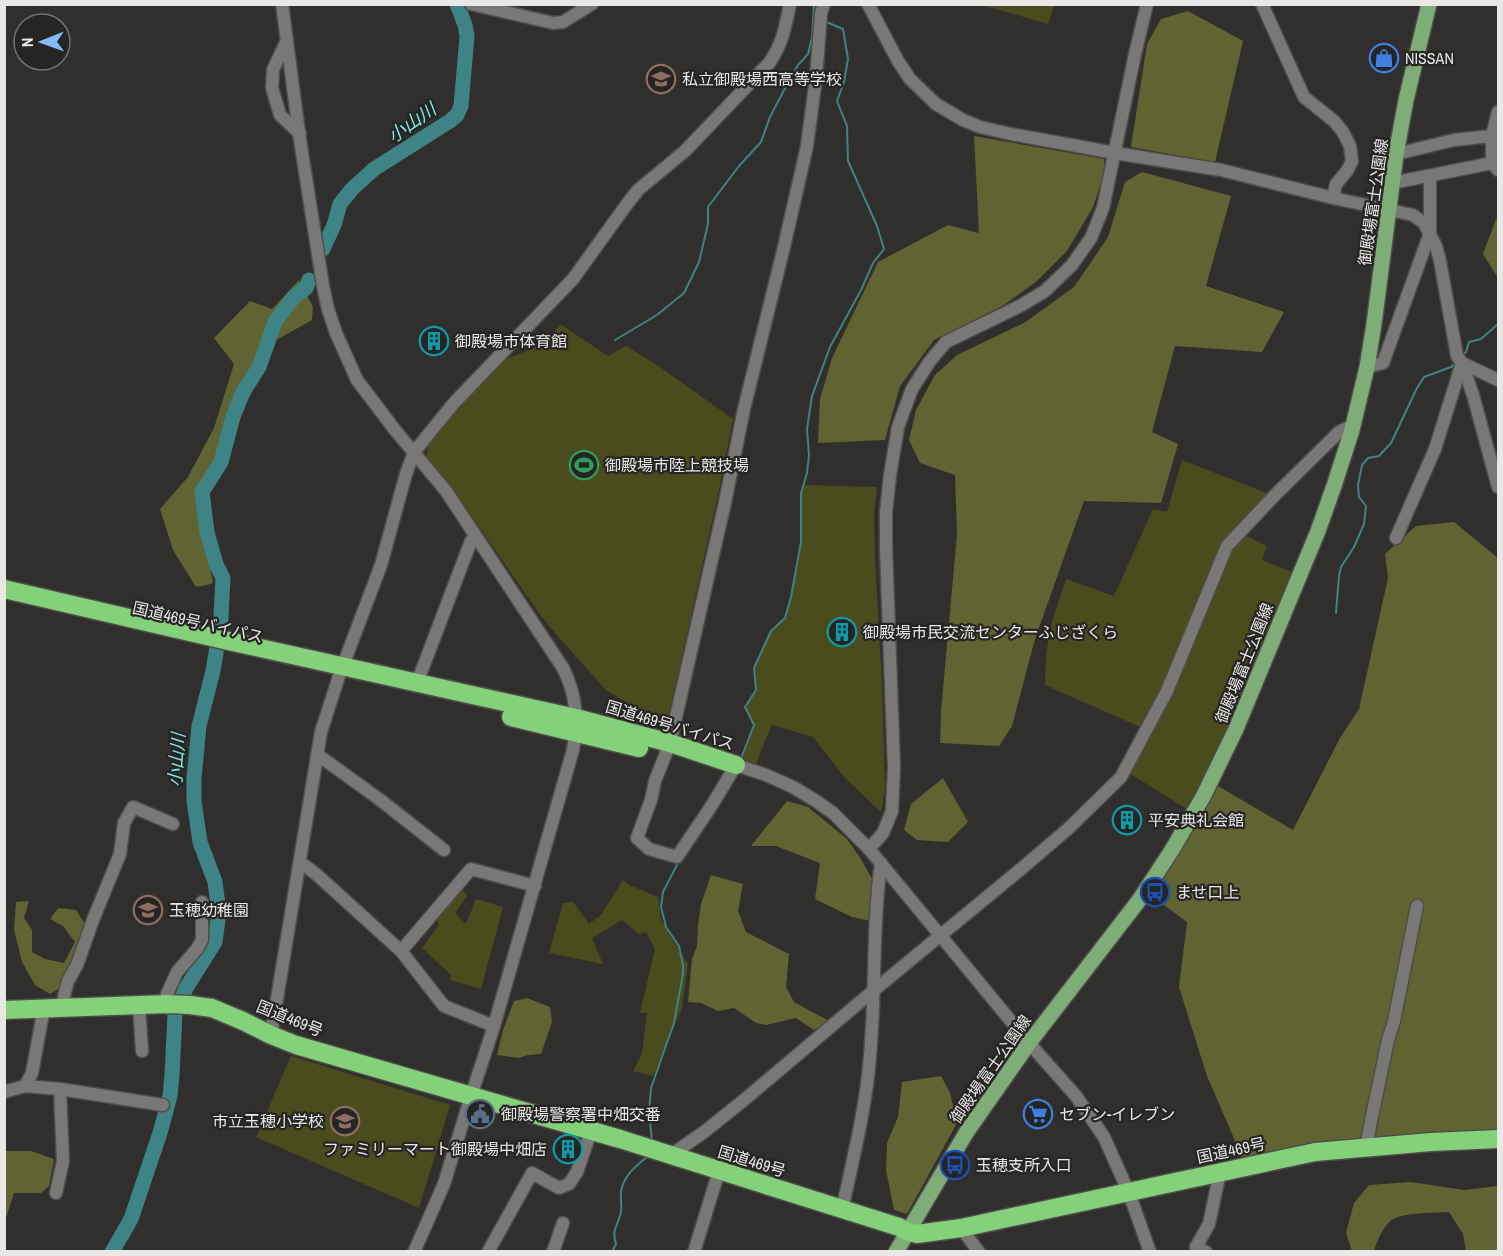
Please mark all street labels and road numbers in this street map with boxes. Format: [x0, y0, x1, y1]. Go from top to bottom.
street label: 御殿場富士公園線 [1353, 137, 1393, 267]
street label: 国道469号バイパス [130, 596, 266, 648]
street label: 御殿場富士公園線 [1210, 600, 1278, 726]
street label: 国道469号バイパス [603, 695, 737, 755]
street label: 国道469号 [253, 995, 327, 1041]
street label: 御殿場富士公園線 [944, 1010, 1036, 1128]
street label: 国道469号 [1195, 1132, 1267, 1168]
street label: 国道469号 [715, 1140, 789, 1182]

